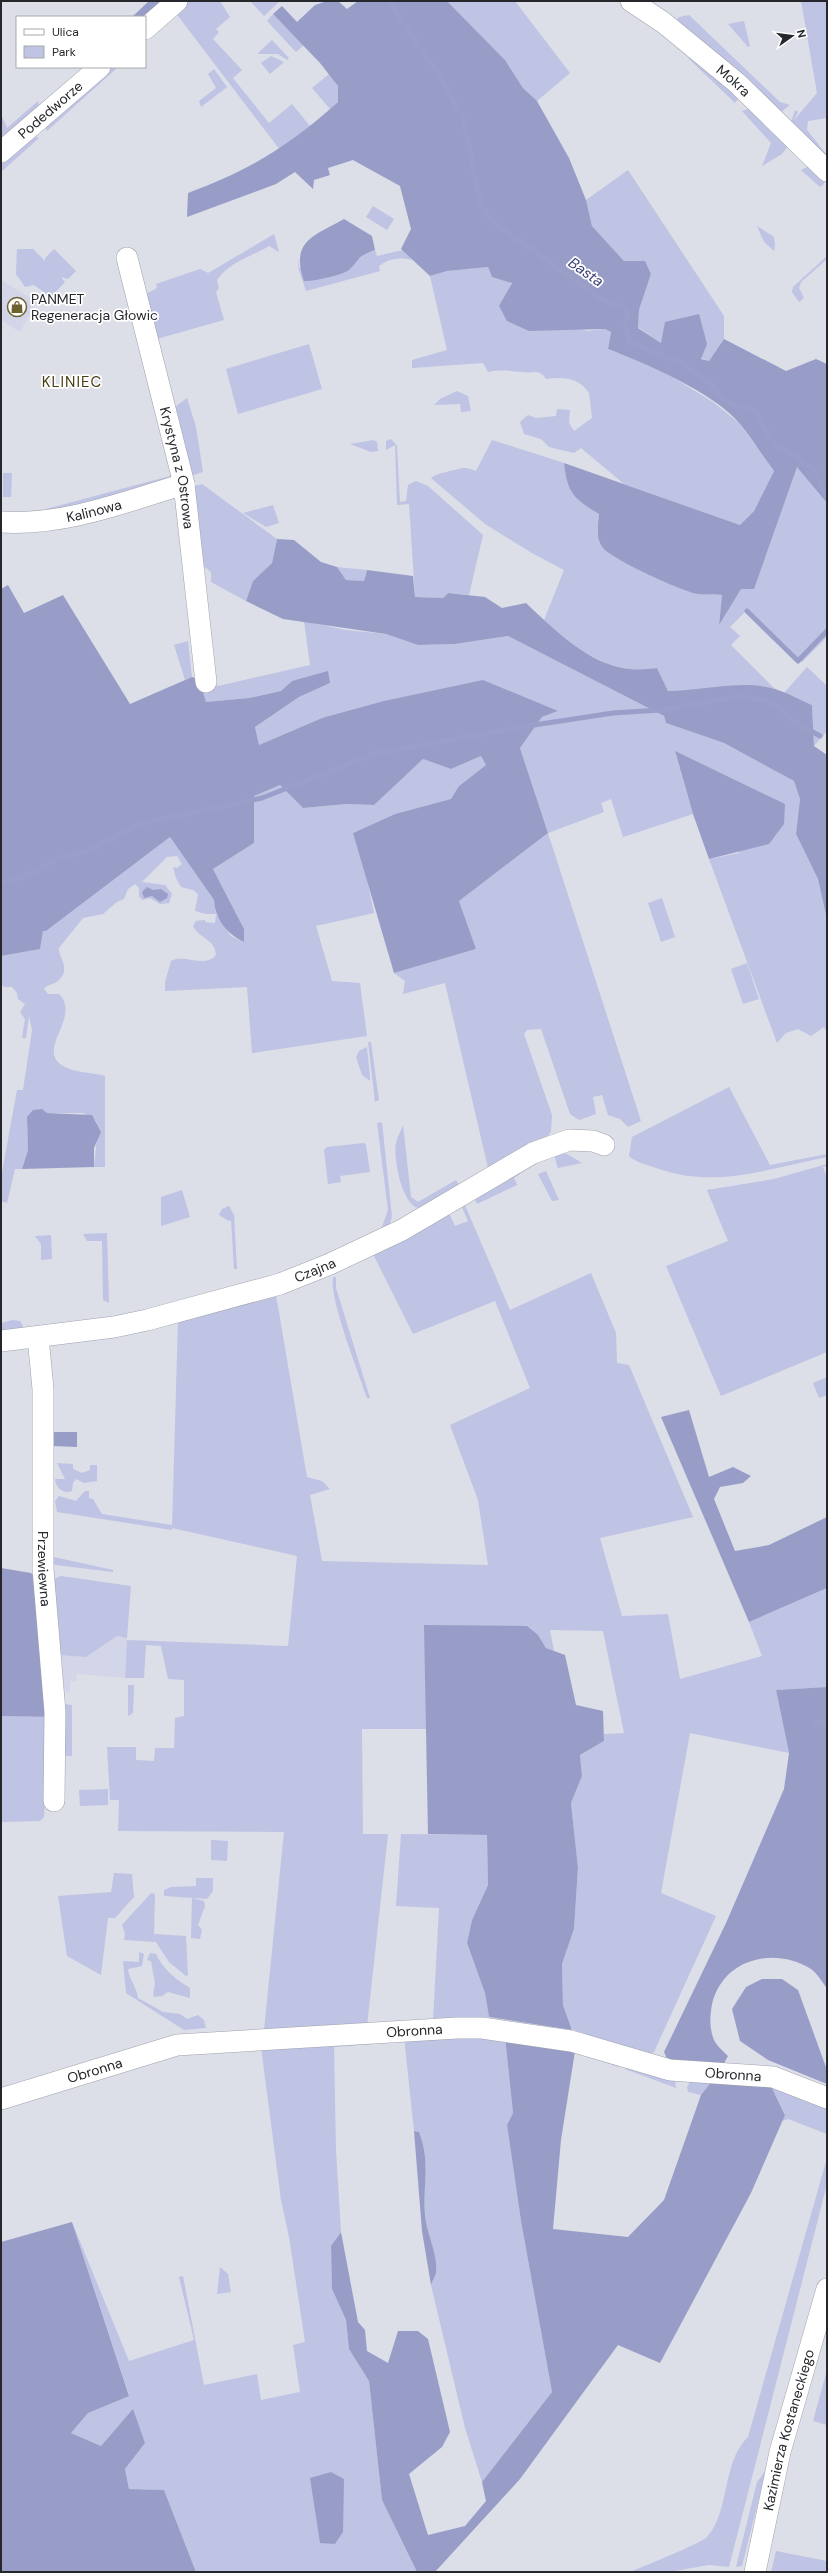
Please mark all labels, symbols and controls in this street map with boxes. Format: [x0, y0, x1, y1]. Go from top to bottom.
legend [16, 16, 146, 68]
north arrow [772, 16, 812, 56]
text: Ulica [52, 24, 79, 40]
text: N [794, 28, 809, 39]
text: Park [52, 44, 76, 60]
street label: Mokra [713, 61, 755, 101]
street label: Podedworze [14, 77, 87, 142]
water label: Basta [564, 253, 608, 291]
place label: PANMET Regeneracja Głowic [31, 290, 158, 324]
shop icon: PANMET Regeneracja Głowic [6, 296, 28, 318]
district label: KLINIEC [42, 372, 102, 392]
street label: Krystyna z Ostrowa [156, 405, 198, 530]
street label: Kalinowa [65, 495, 124, 526]
street label: Czajna [292, 1254, 339, 1286]
street label: Przewiewna [34, 1531, 55, 1607]
street label: Obronna [386, 2020, 443, 2041]
street label: Obronna [65, 2053, 124, 2087]
street label: Obronna [704, 2063, 762, 2085]
street label: Kazimierza Kostaneckiego [759, 2347, 818, 2512]

